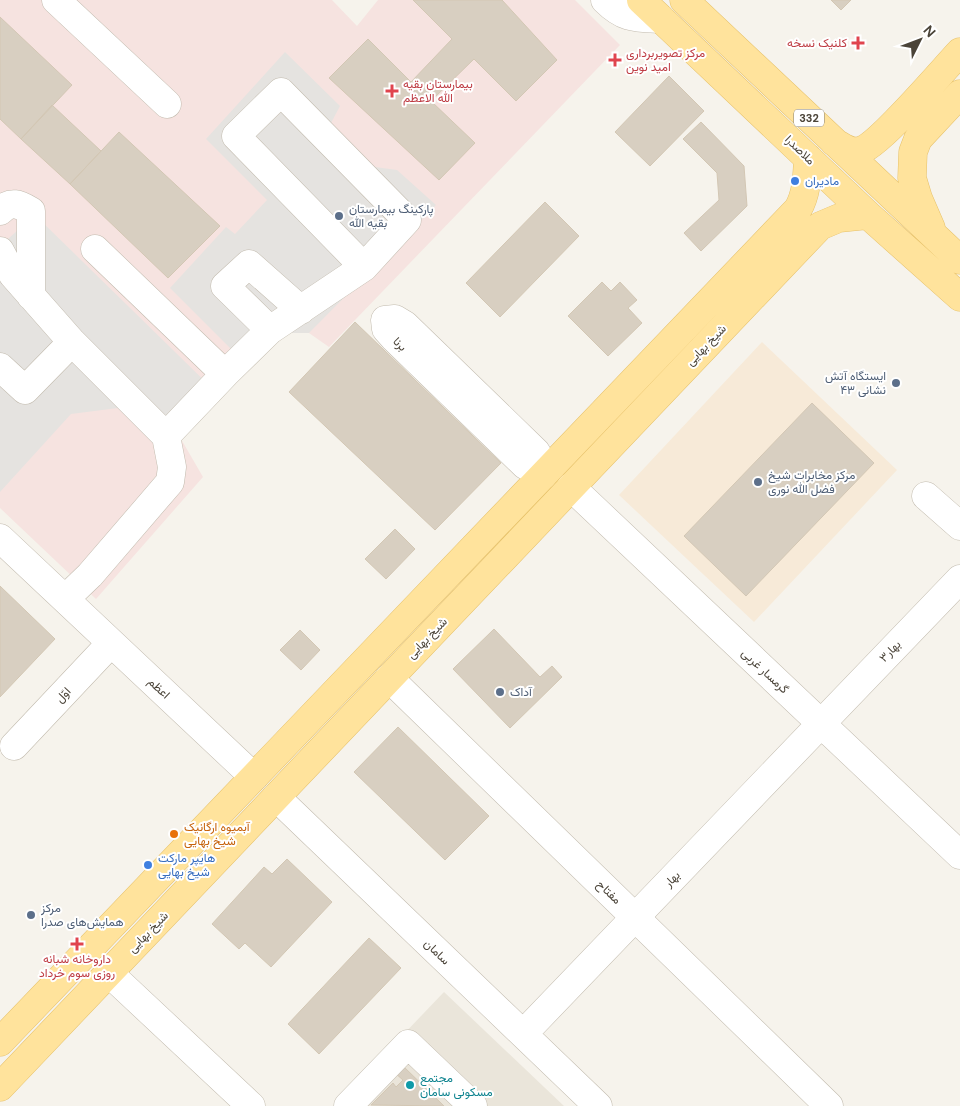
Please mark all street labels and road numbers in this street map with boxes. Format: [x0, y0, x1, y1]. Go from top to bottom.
road number: 332 [794, 110, 824, 126]
street label: ملاصدرا [781, 132, 819, 168]
street label: شیخ بهایی [682, 321, 730, 370]
street label: برنا [389, 333, 411, 355]
street label: شیخ بهایی [403, 614, 451, 663]
street label: بهار۳ [876, 637, 904, 665]
street label: گرمسار غربی [738, 645, 792, 697]
street label: اعظم [144, 674, 174, 702]
street label: اوّل [52, 684, 74, 706]
street label: بهار [660, 867, 684, 891]
street label: مفتاح [593, 876, 625, 908]
street label: شیخ بهایی [124, 908, 172, 957]
street label: سامان [421, 936, 453, 968]

